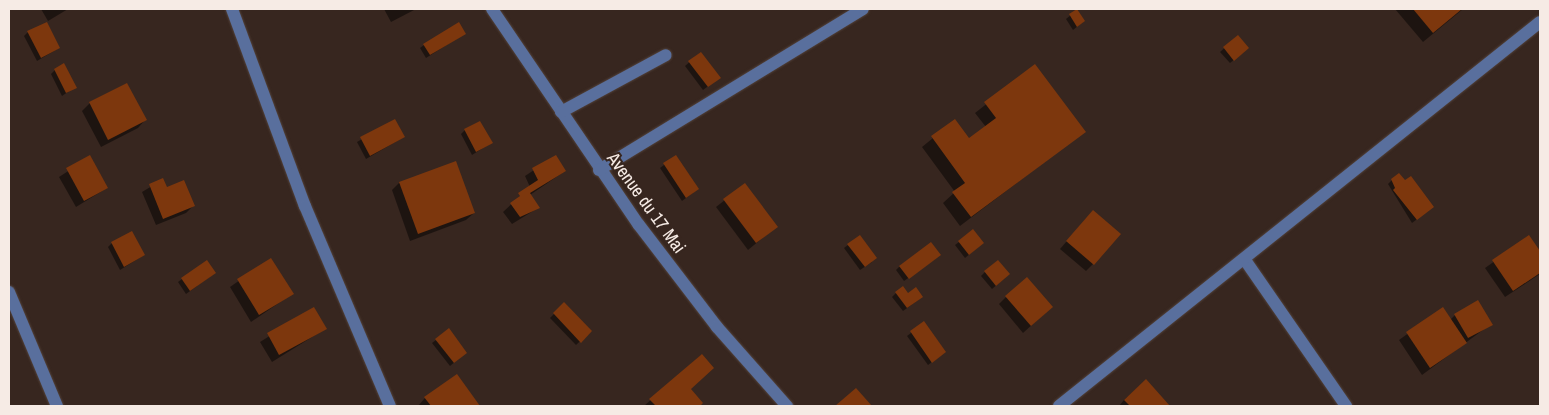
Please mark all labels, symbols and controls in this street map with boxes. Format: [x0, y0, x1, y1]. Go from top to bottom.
street label: Avenue du 17 Mai [602, 148, 690, 258]

